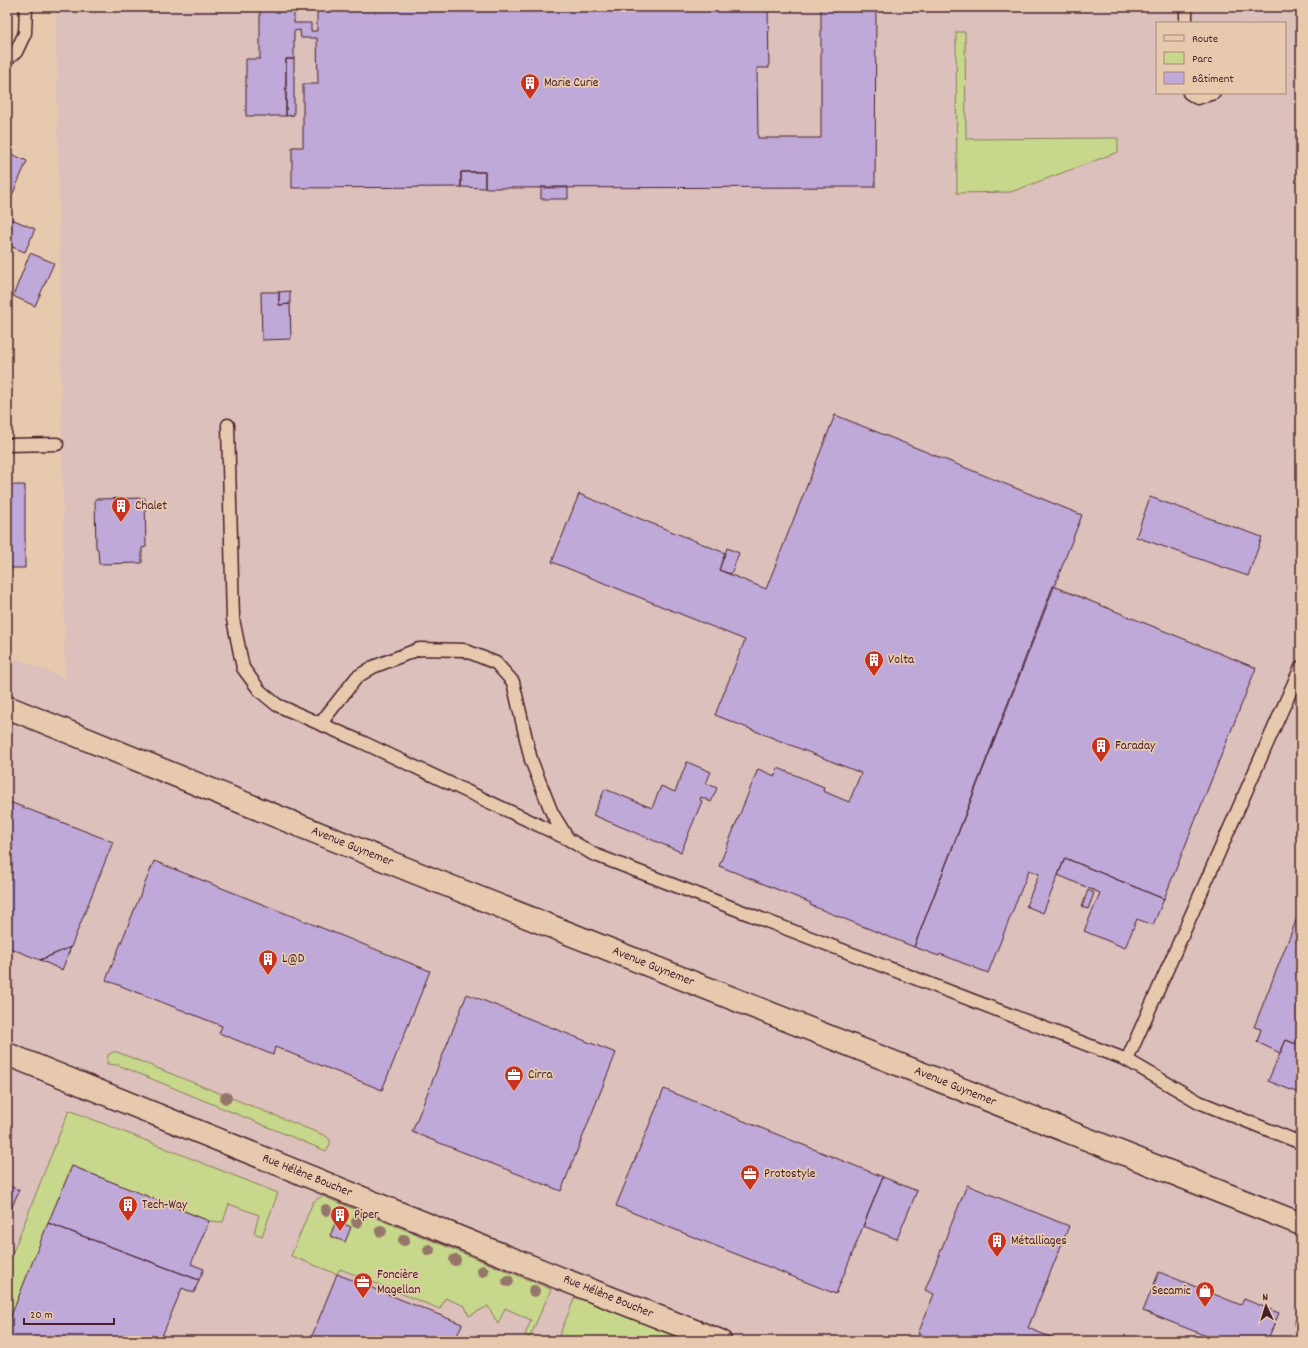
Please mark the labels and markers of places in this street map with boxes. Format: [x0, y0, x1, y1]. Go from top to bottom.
building icon: Marie Curie [519, 72, 541, 100]
place label: Marie Curie [544, 74, 599, 93]
building icon: Chalet [110, 495, 132, 523]
place label: Chalet [135, 497, 167, 516]
building icon: Volta [863, 649, 885, 677]
place label: Volta [888, 651, 915, 670]
building icon: Faraday [1090, 735, 1112, 763]
place label: Faraday [1115, 737, 1156, 756]
building icon: L@D [257, 948, 279, 976]
place label: L@D [282, 950, 305, 969]
office icon: Cirra [503, 1064, 525, 1092]
place label: Cirra [528, 1066, 553, 1085]
office icon: Protostyle [739, 1163, 761, 1191]
place label: Protostyle [764, 1165, 816, 1184]
building icon: Tech-Way [117, 1194, 139, 1222]
place label: Tech-Way [142, 1196, 188, 1215]
building icon: Piper [329, 1204, 351, 1232]
place label: Piper [354, 1206, 379, 1225]
building icon: Métalliages [986, 1230, 1008, 1258]
place label: Métalliages [1011, 1232, 1067, 1251]
place label: Foncière Magellan [377, 1266, 420, 1300]
office icon: Foncière Magellan [352, 1271, 374, 1299]
shop icon: Secamic [1194, 1280, 1216, 1308]
place label: Secamic [1152, 1282, 1191, 1301]

